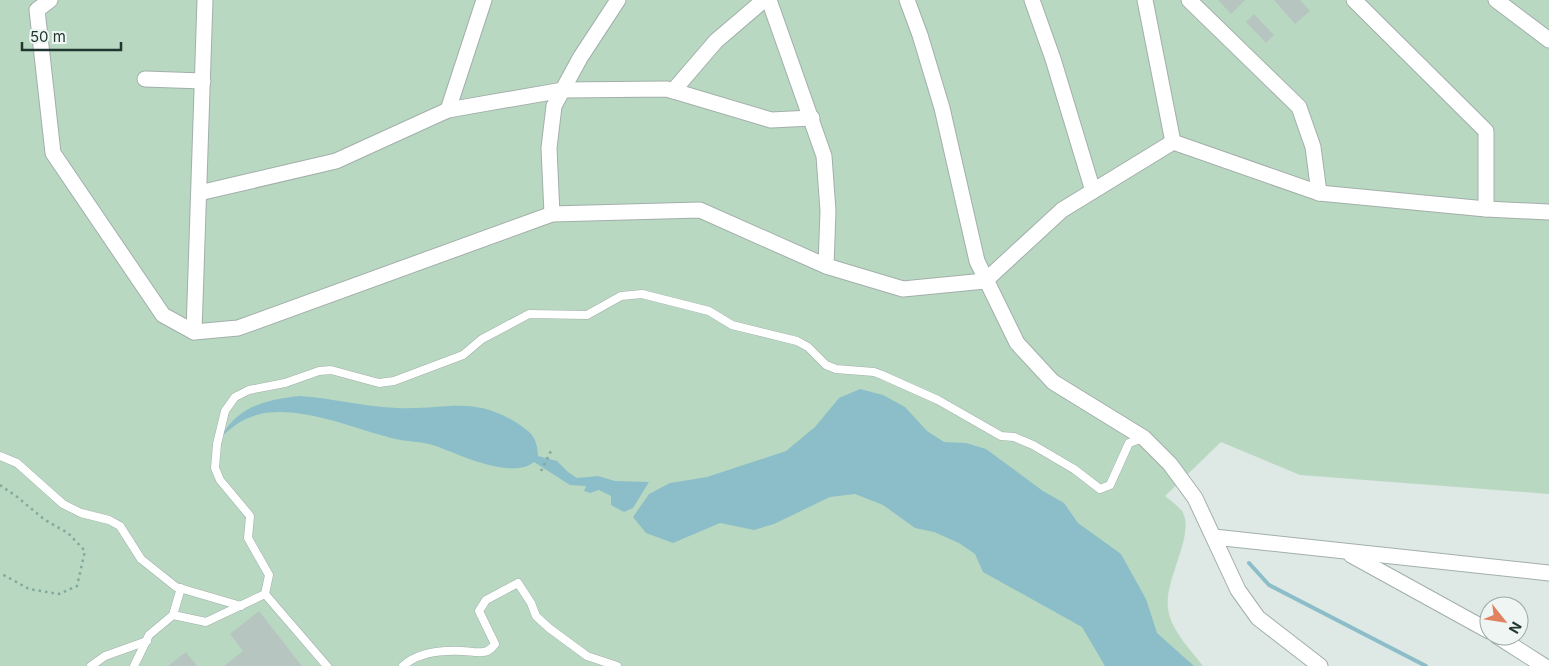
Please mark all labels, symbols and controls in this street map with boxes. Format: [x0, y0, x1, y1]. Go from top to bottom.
scale bar [22, 20, 121, 52]
text: 50 m [30, 27, 66, 46]
north arrow [1479, 596, 1529, 646]
text: N [1506, 619, 1526, 637]

